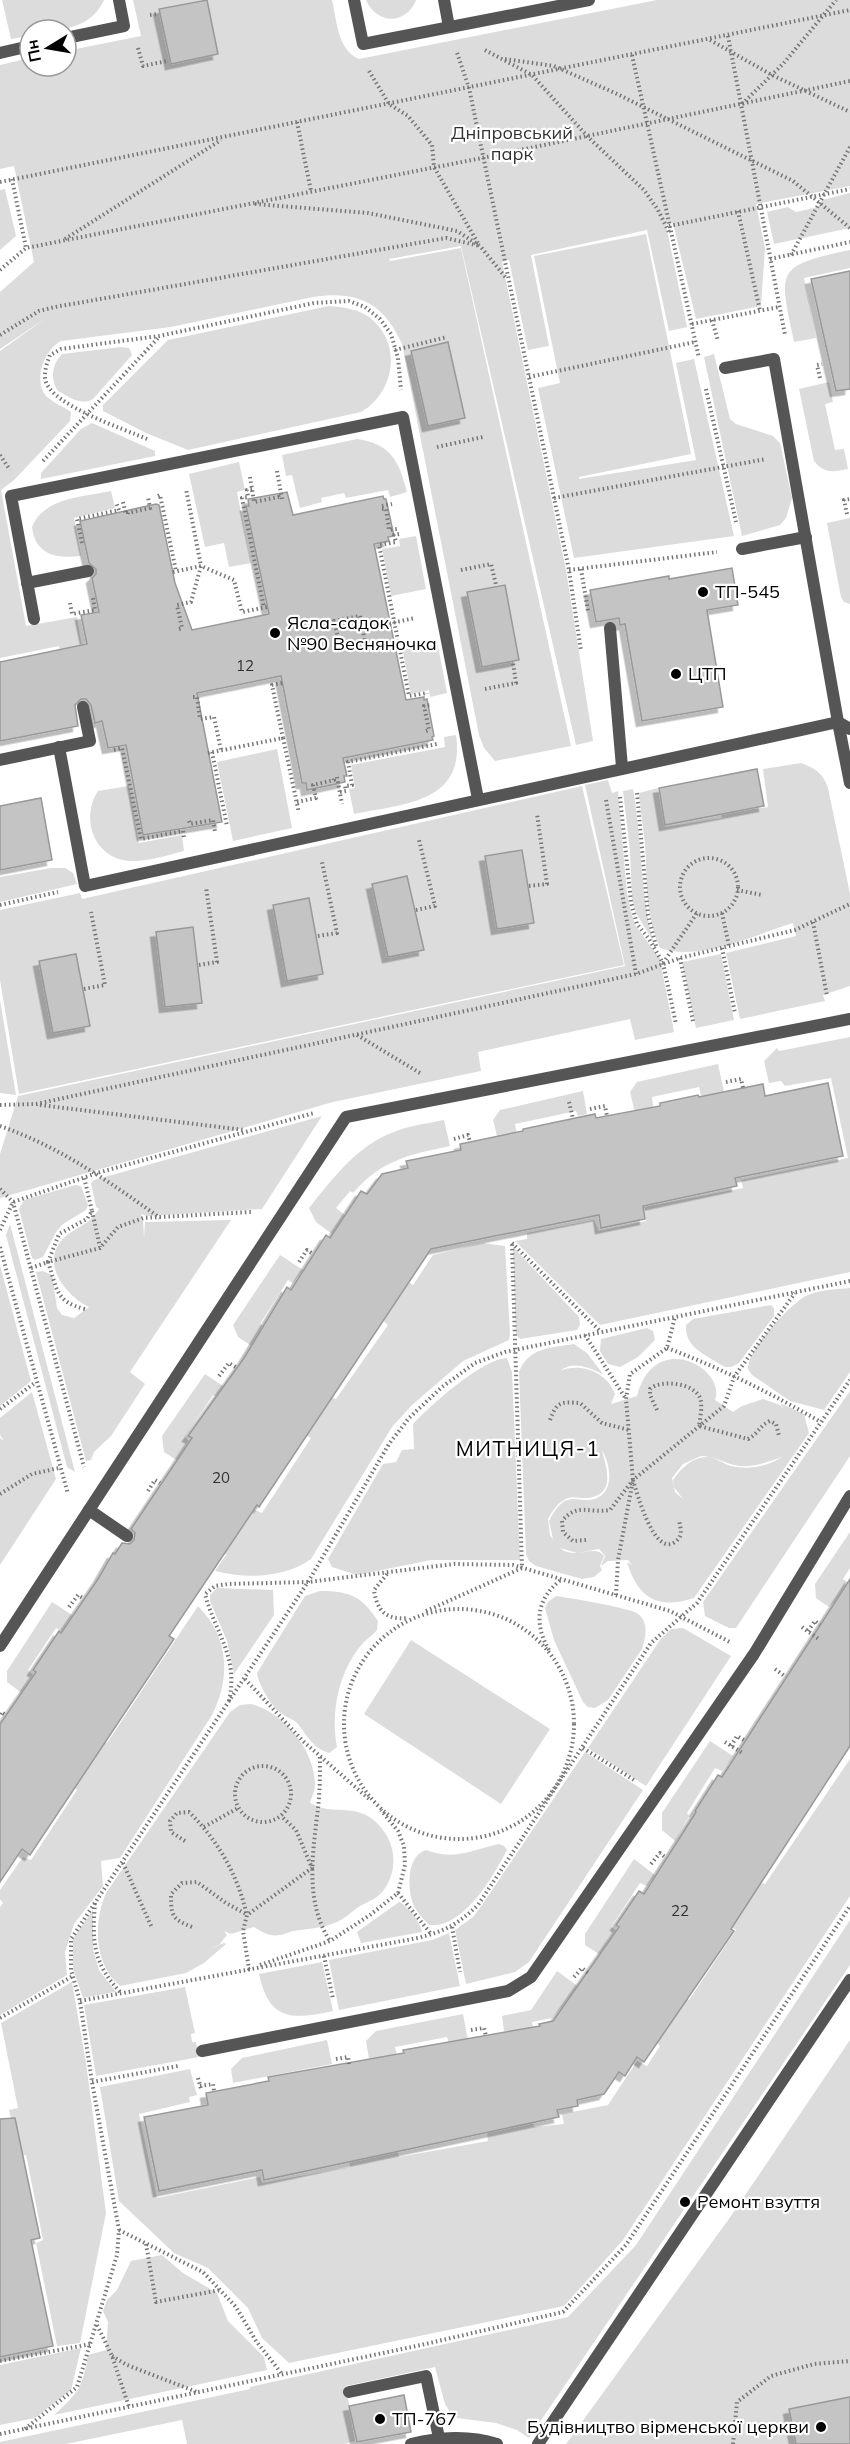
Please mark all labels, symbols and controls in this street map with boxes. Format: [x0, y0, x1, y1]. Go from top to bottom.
north arrow [18, 18, 78, 78]
text: Пн [21, 38, 45, 64]
park label: Дніпровський парк [451, 121, 573, 165]
place label: ТП-545 [715, 580, 780, 603]
marker: ТП-545 [696, 585, 710, 599]
place label: Ясла-садок №90 Весняночка [287, 611, 437, 655]
marker: Ясла-садок №90 Весняночка [268, 626, 282, 640]
house number: 12 [236, 656, 254, 675]
place label: ЦТП [688, 662, 727, 685]
marker: ЦТП [669, 667, 683, 681]
district label: МИТНИЦЯ-1 [456, 1435, 600, 1461]
house number: 20 [212, 1468, 230, 1487]
house number: 22 [671, 1901, 689, 1920]
place label: Ремонт взуття [697, 2190, 820, 2213]
marker: Ремонт взуття [678, 2195, 692, 2209]
place label: ТП-767 [392, 2407, 457, 2430]
marker: ТП-767 [373, 2412, 387, 2426]
place label: Будівництво вірменської церкви [527, 2415, 809, 2438]
marker: Будівництво вірменської церкви [814, 2420, 828, 2434]

